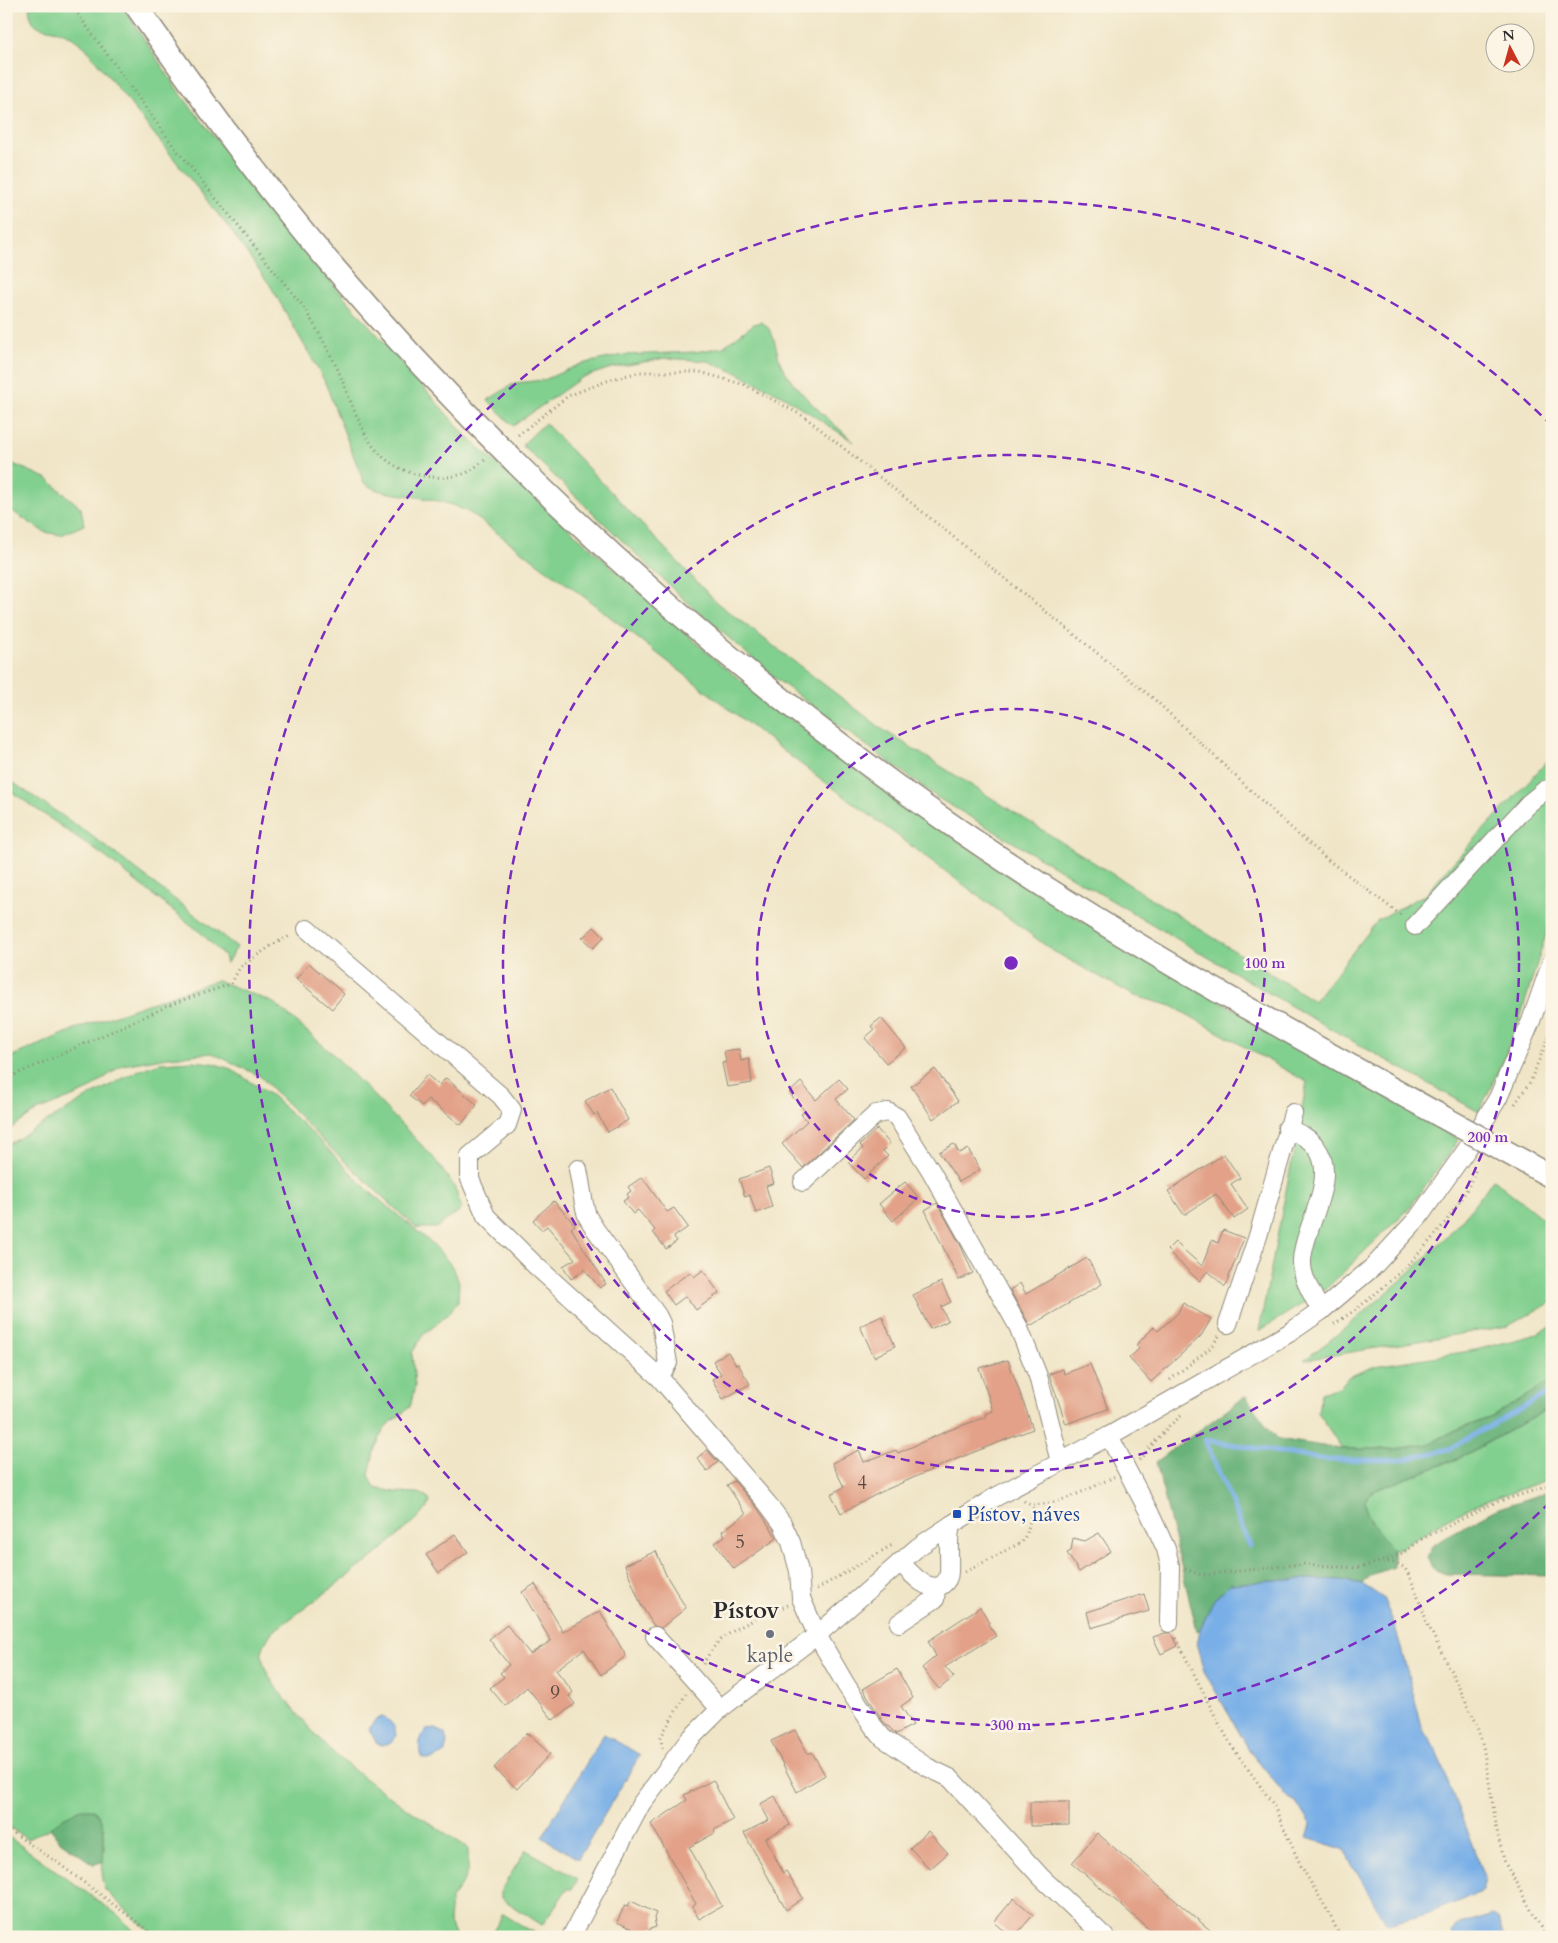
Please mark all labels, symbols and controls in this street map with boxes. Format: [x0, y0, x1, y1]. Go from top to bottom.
north arrow [1486, 22, 1536, 72]
text: N [1502, 25, 1516, 46]
text: 100 m [1245, 953, 1286, 973]
centre of rings [1002, 954, 1020, 972]
text: 200 m [1468, 1127, 1509, 1147]
house number: 4 [857, 1470, 867, 1496]
place label: Pístov, náves [967, 1500, 1080, 1529]
marker: Pístov, náves [951, 1508, 963, 1520]
house number: 5 [735, 1529, 745, 1555]
district label: Pístov [713, 1594, 780, 1627]
marker: kaple [764, 1628, 776, 1640]
place label: kaple [747, 1641, 793, 1670]
house number: 9 [550, 1680, 560, 1706]
text: 300 m [991, 1715, 1032, 1735]

